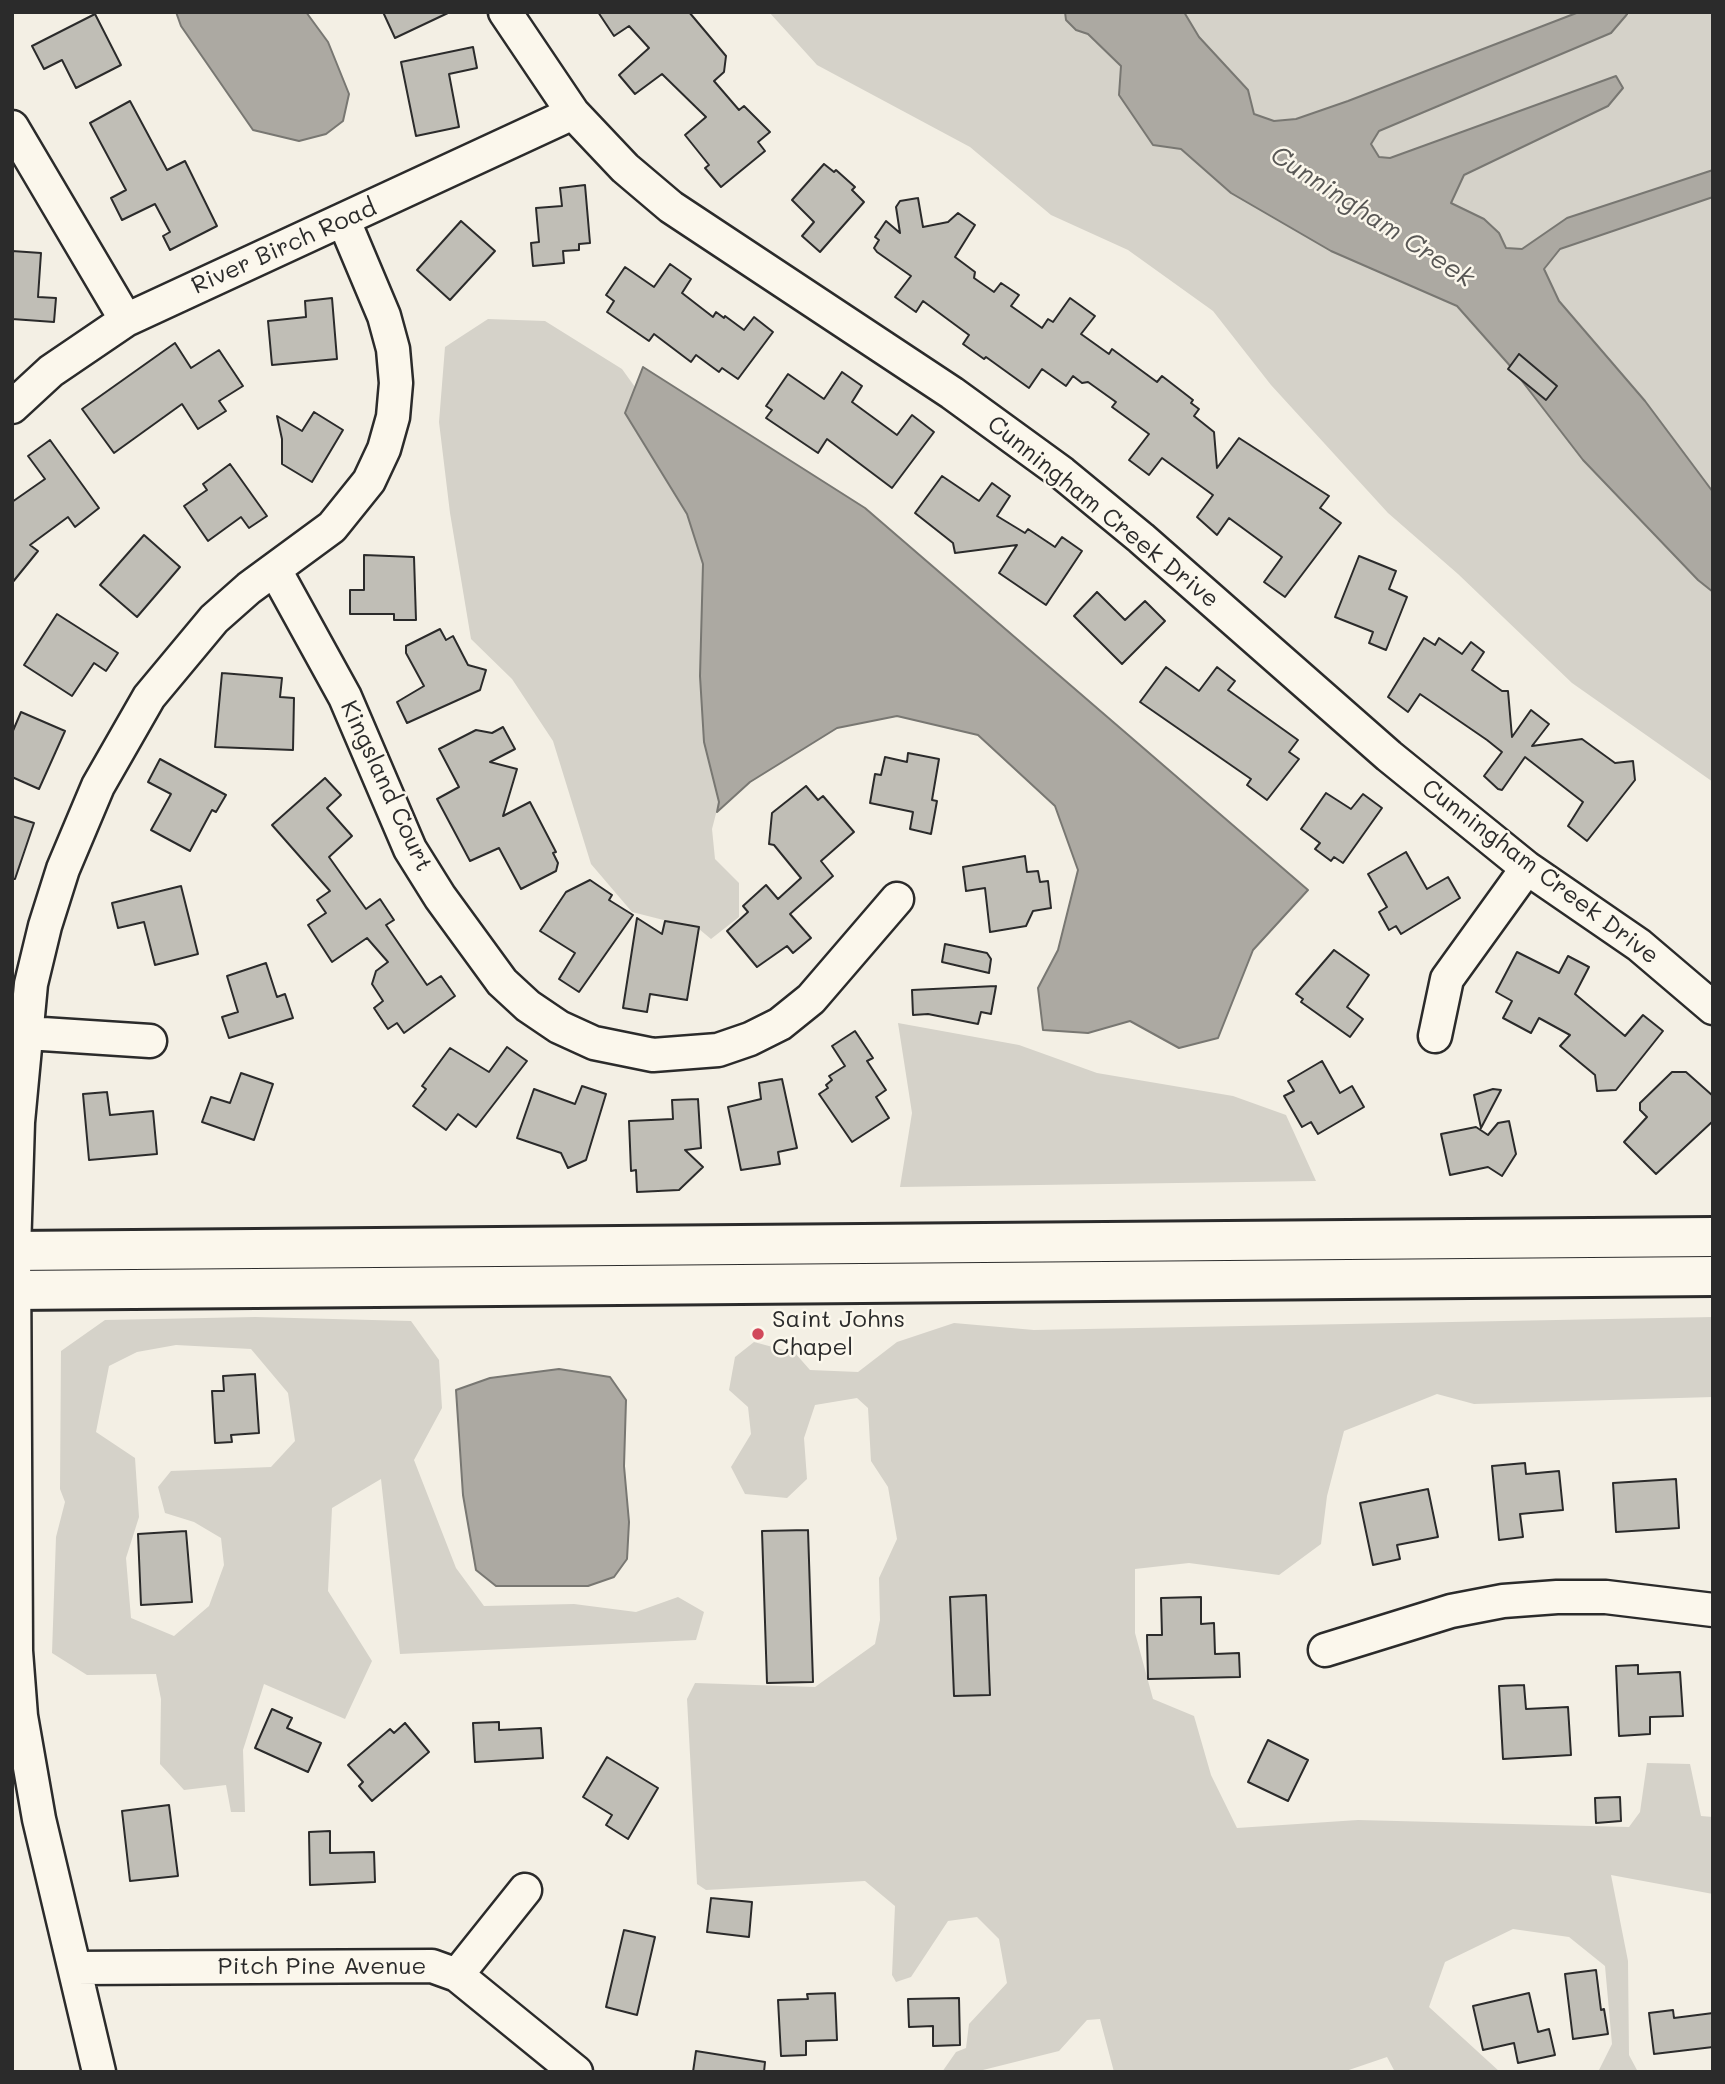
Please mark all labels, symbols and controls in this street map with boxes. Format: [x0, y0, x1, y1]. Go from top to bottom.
water label: Cunningham Creek [1264, 140, 1480, 294]
street label: River Birch Road [187, 193, 381, 301]
street label: Cunningham Creek Drive [981, 410, 1225, 614]
street label: Kingsland Court [334, 696, 438, 876]
street label: Cunningham Creek Drive [1416, 773, 1664, 971]
place label: Saint Johns Chapel [772, 1306, 905, 1362]
marker: Saint Johns Chapel [750, 1326, 766, 1342]
street label: Pitch Pine Avenue [218, 1953, 426, 1981]

